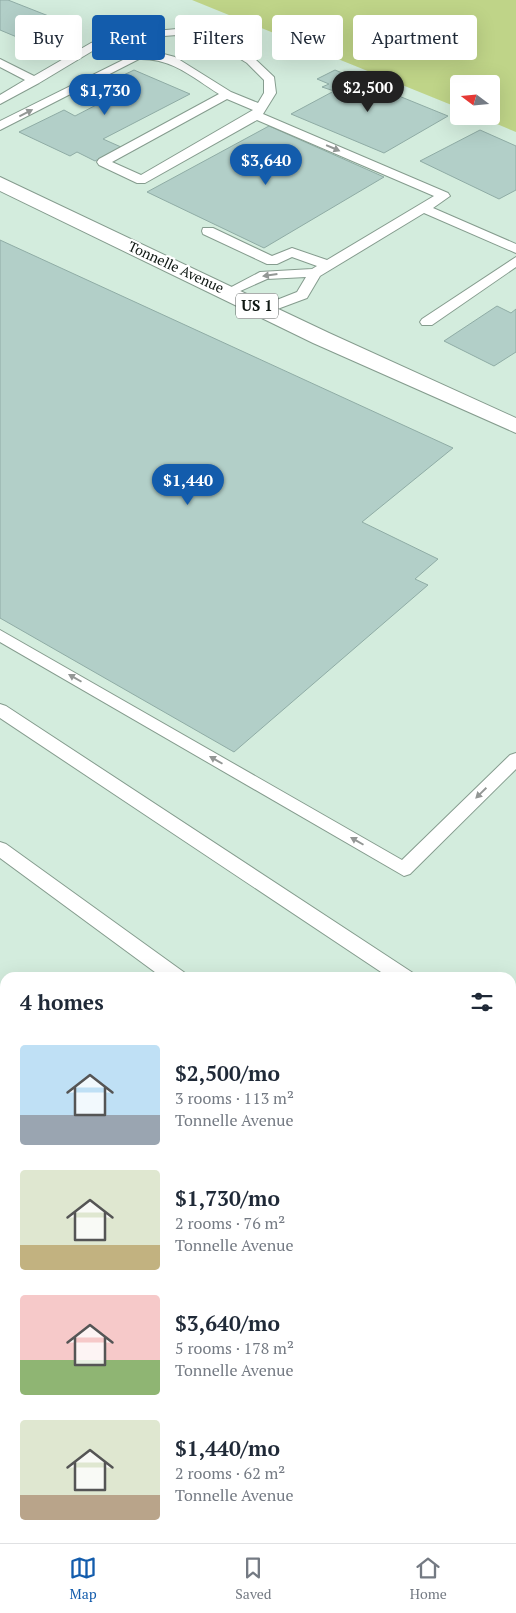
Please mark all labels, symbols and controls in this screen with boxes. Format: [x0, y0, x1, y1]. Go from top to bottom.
chip: Buy [15, 15, 82, 60]
chip: Rent [92, 15, 165, 60]
chip: Filters [175, 15, 262, 60]
chip: New [272, 15, 343, 60]
chip: Apartment [353, 15, 477, 60]
pin: $2,500 [327, 70, 409, 113]
pin: $1,730 [64, 74, 146, 116]
north arrow [450, 75, 500, 125]
map controls [450, 75, 500, 125]
text: $2,500 [343, 76, 393, 98]
text: $1,730 [80, 79, 130, 101]
one-way arrow [19, 108, 34, 117]
pin: $3,640 [225, 144, 307, 186]
one-way arrow [326, 145, 340, 153]
text: $3,640 [241, 149, 291, 171]
street label: Tonnelle Avenue [125, 236, 227, 297]
one-way arrow [262, 271, 278, 279]
road number: US 1 [236, 294, 278, 318]
pin: $1,440 [147, 464, 229, 506]
text: $1,440 [163, 469, 213, 491]
one-way arrow [69, 674, 82, 683]
one-way arrow [209, 755, 223, 764]
one-way arrow [475, 787, 487, 799]
one-way arrow [350, 837, 363, 846]
text: 4 homes [20, 988, 104, 1016]
icon: filters [468, 988, 496, 1016]
text: $2,500/mo [175, 1059, 280, 1087]
icon: home [60, 1065, 120, 1125]
text: 3 rooms · 113 m² [175, 1087, 294, 1109]
text: Tonnelle Avenue [175, 1109, 293, 1131]
text: $1,730/mo [175, 1184, 280, 1212]
icon: home [60, 1190, 120, 1250]
text: 2 rooms · 76 m² [175, 1212, 285, 1234]
text: Tonnelle Avenue [175, 1234, 293, 1256]
text: $3,640/mo [175, 1309, 280, 1337]
icon: home [60, 1315, 120, 1375]
text: 5 rooms · 178 m² [175, 1337, 294, 1359]
text: Tonnelle Avenue [175, 1359, 293, 1381]
text: $1,440/mo [175, 1434, 280, 1462]
icon: home [60, 1440, 120, 1500]
text: 2 rooms · 62 m² [175, 1462, 285, 1484]
text: Tonnelle Avenue [175, 1484, 293, 1506]
tab: Map [69, 1554, 97, 1603]
tab: Saved [235, 1554, 272, 1603]
tab: Home [410, 1554, 447, 1603]

